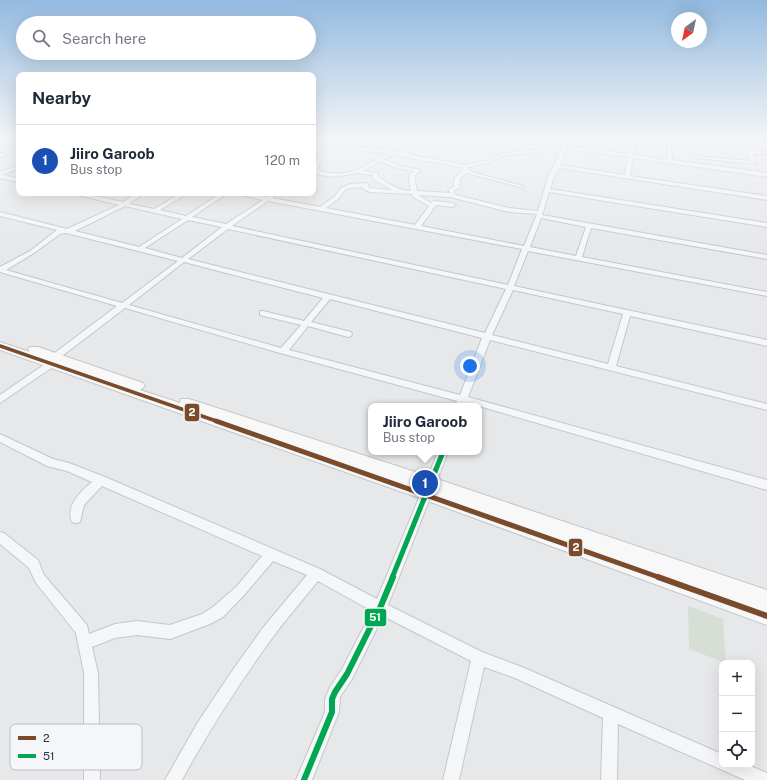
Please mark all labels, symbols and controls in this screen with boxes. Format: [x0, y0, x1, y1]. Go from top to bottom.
north arrow [671, 12, 707, 48]
search box [16, 16, 316, 60]
icon: search [30, 27, 52, 49]
text: Search here [62, 30, 146, 47]
text: Nearby [32, 88, 91, 108]
text: Jiiro Garoob [70, 145, 155, 162]
text: 1 [42, 153, 48, 168]
text: 120 m [265, 153, 300, 168]
text: Bus stop [70, 162, 122, 177]
your location [460, 356, 480, 376]
line badge: 2 [184, 403, 200, 422]
popup [368, 403, 482, 455]
text: 2 [189, 406, 196, 418]
text: Jiiro Garoob [383, 413, 467, 430]
text: Bus stop [383, 430, 435, 445]
pin: 1 [412, 468, 438, 498]
line badge: 2 [568, 538, 583, 557]
text: 2 [573, 541, 580, 553]
line badge: 51 [364, 608, 387, 627]
text: 51 [369, 611, 381, 623]
map controls [719, 660, 755, 768]
button: + [719, 660, 755, 696]
button: − [719, 696, 755, 732]
legend [10, 724, 142, 770]
text: 2 [43, 732, 50, 744]
button: locate [719, 732, 755, 768]
text: 51 [43, 750, 55, 762]

